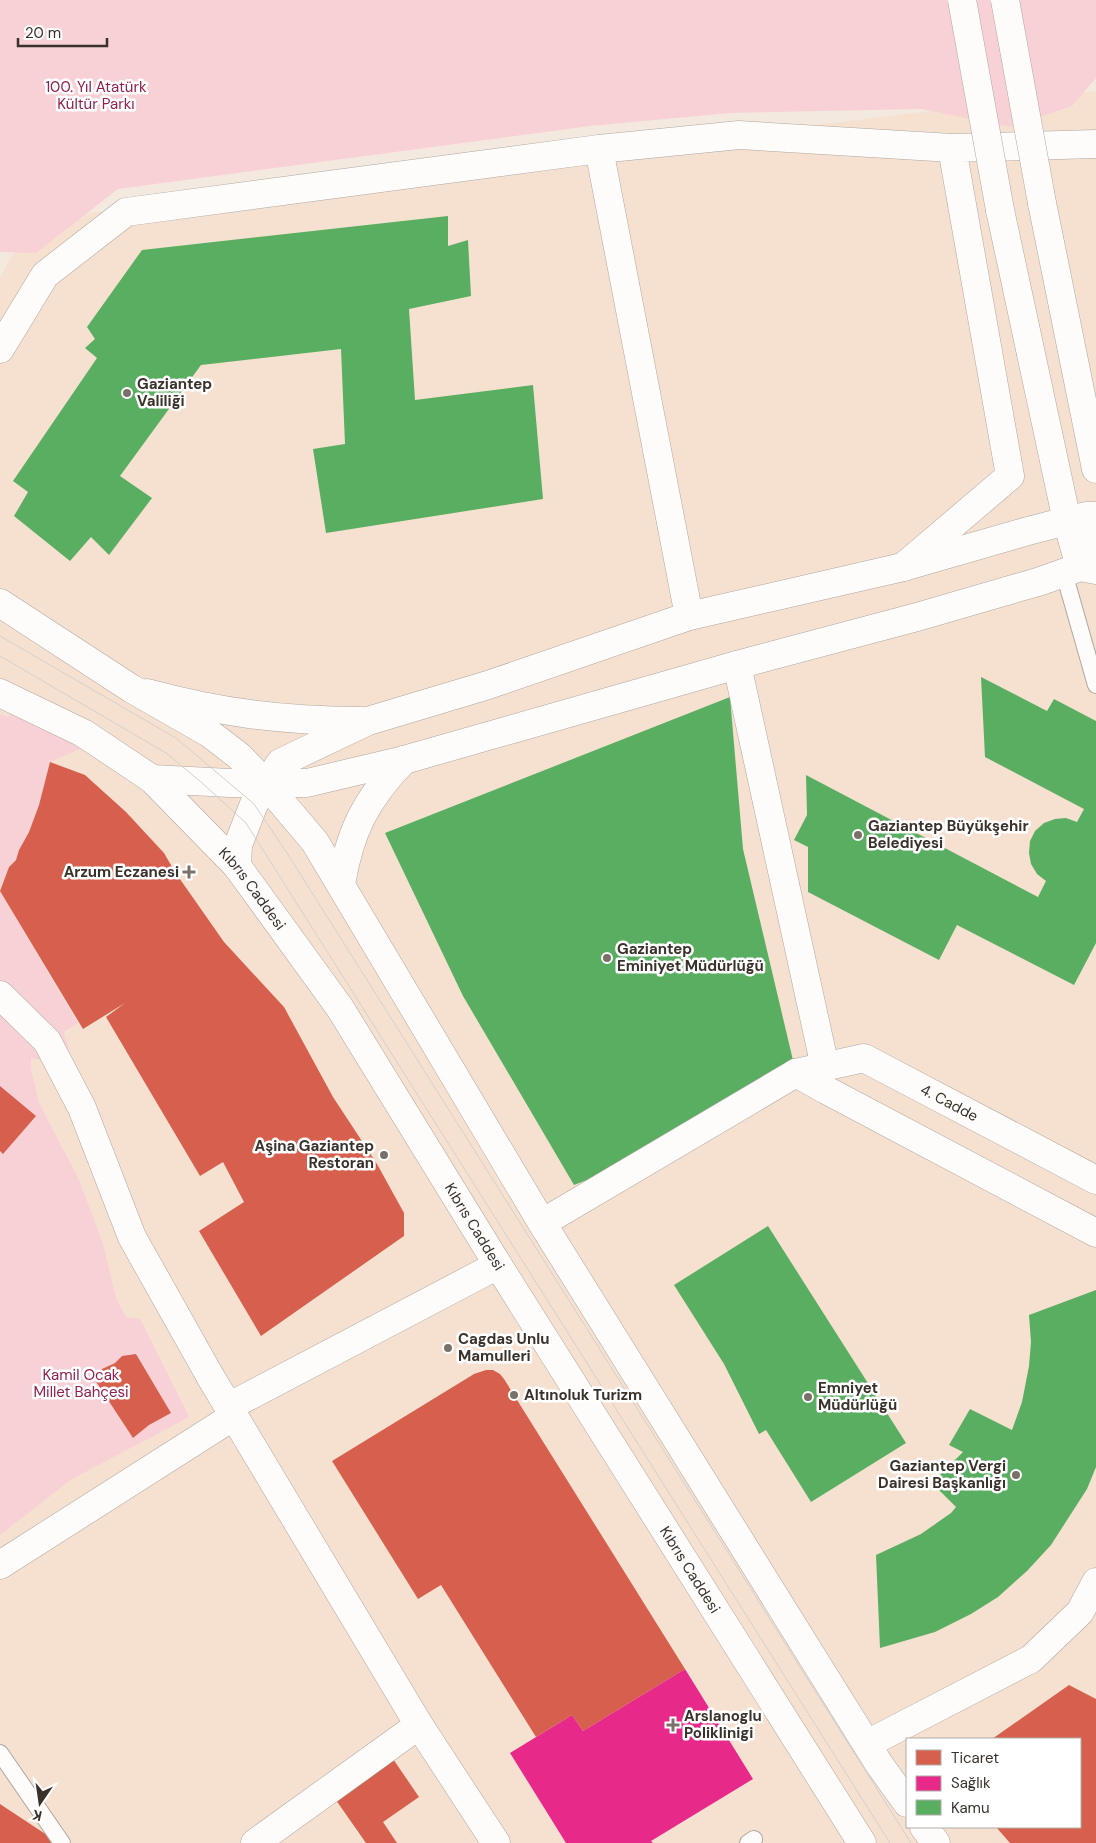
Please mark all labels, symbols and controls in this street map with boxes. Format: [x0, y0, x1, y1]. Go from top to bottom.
scale bar [18, 15, 106, 47]
text: 20 m [25, 23, 61, 43]
park label: 100. Yıl Atatürk Kültür Parkı [45, 77, 147, 114]
place label: Gaziantep Valiliği [137, 374, 212, 411]
marker: Gaziantep Valiliği [121, 387, 133, 399]
place label: Gaziantep Büyükşehir Belediyesi [868, 816, 1029, 853]
marker: Gaziantep Büyükşehir Belediyesi [852, 829, 864, 841]
street label: Kıbrıs Caddesi [214, 843, 290, 934]
place label: Arzum Eczanesi [64, 862, 179, 882]
marker: Arzum Eczanesi [183, 866, 195, 878]
place label: Gaziantep Eminiyet Müdürlüğü [617, 939, 764, 976]
marker: Gaziantep Eminiyet Müdürlüğü [601, 952, 613, 964]
street label: 4. Cadde [917, 1079, 982, 1126]
place label: Aşina Gaziantep Restoran [255, 1136, 374, 1173]
marker: Aşina Gaziantep Restoran [378, 1149, 390, 1161]
street label: Kıbrıs Caddesi [440, 1179, 509, 1274]
place label: Cagdas Unlu Mamulleri [458, 1329, 549, 1366]
marker: Cagdas Unlu Mamulleri [442, 1342, 454, 1354]
park label: Kamil Ocak Millet Bahçesi [33, 1365, 129, 1402]
place label: Emniyet Müdürlüğü [818, 1378, 897, 1415]
place label: Altınoluk Turizm [524, 1385, 642, 1405]
marker: Altınoluk Turizm [508, 1389, 520, 1401]
marker: Emniyet Müdürlüğü [802, 1391, 814, 1403]
place label: Gaziantep Vergi Dairesi Başkanlığı [878, 1456, 1006, 1493]
marker: Gaziantep Vergi Dairesi Başkanlığı [1010, 1469, 1022, 1481]
street label: Kıbrıs Caddesi [655, 1522, 725, 1617]
place label: Arslanoglu Poliklinigi [684, 1706, 762, 1743]
marker: Arslanoglu Poliklinigi [666, 1718, 680, 1732]
legend [906, 1738, 1081, 1828]
text: Ticaret [951, 1748, 999, 1768]
text: Sağlık [951, 1773, 991, 1793]
north arrow [15, 1778, 65, 1828]
text: Kamu [951, 1798, 990, 1818]
text: K [31, 1806, 44, 1825]

